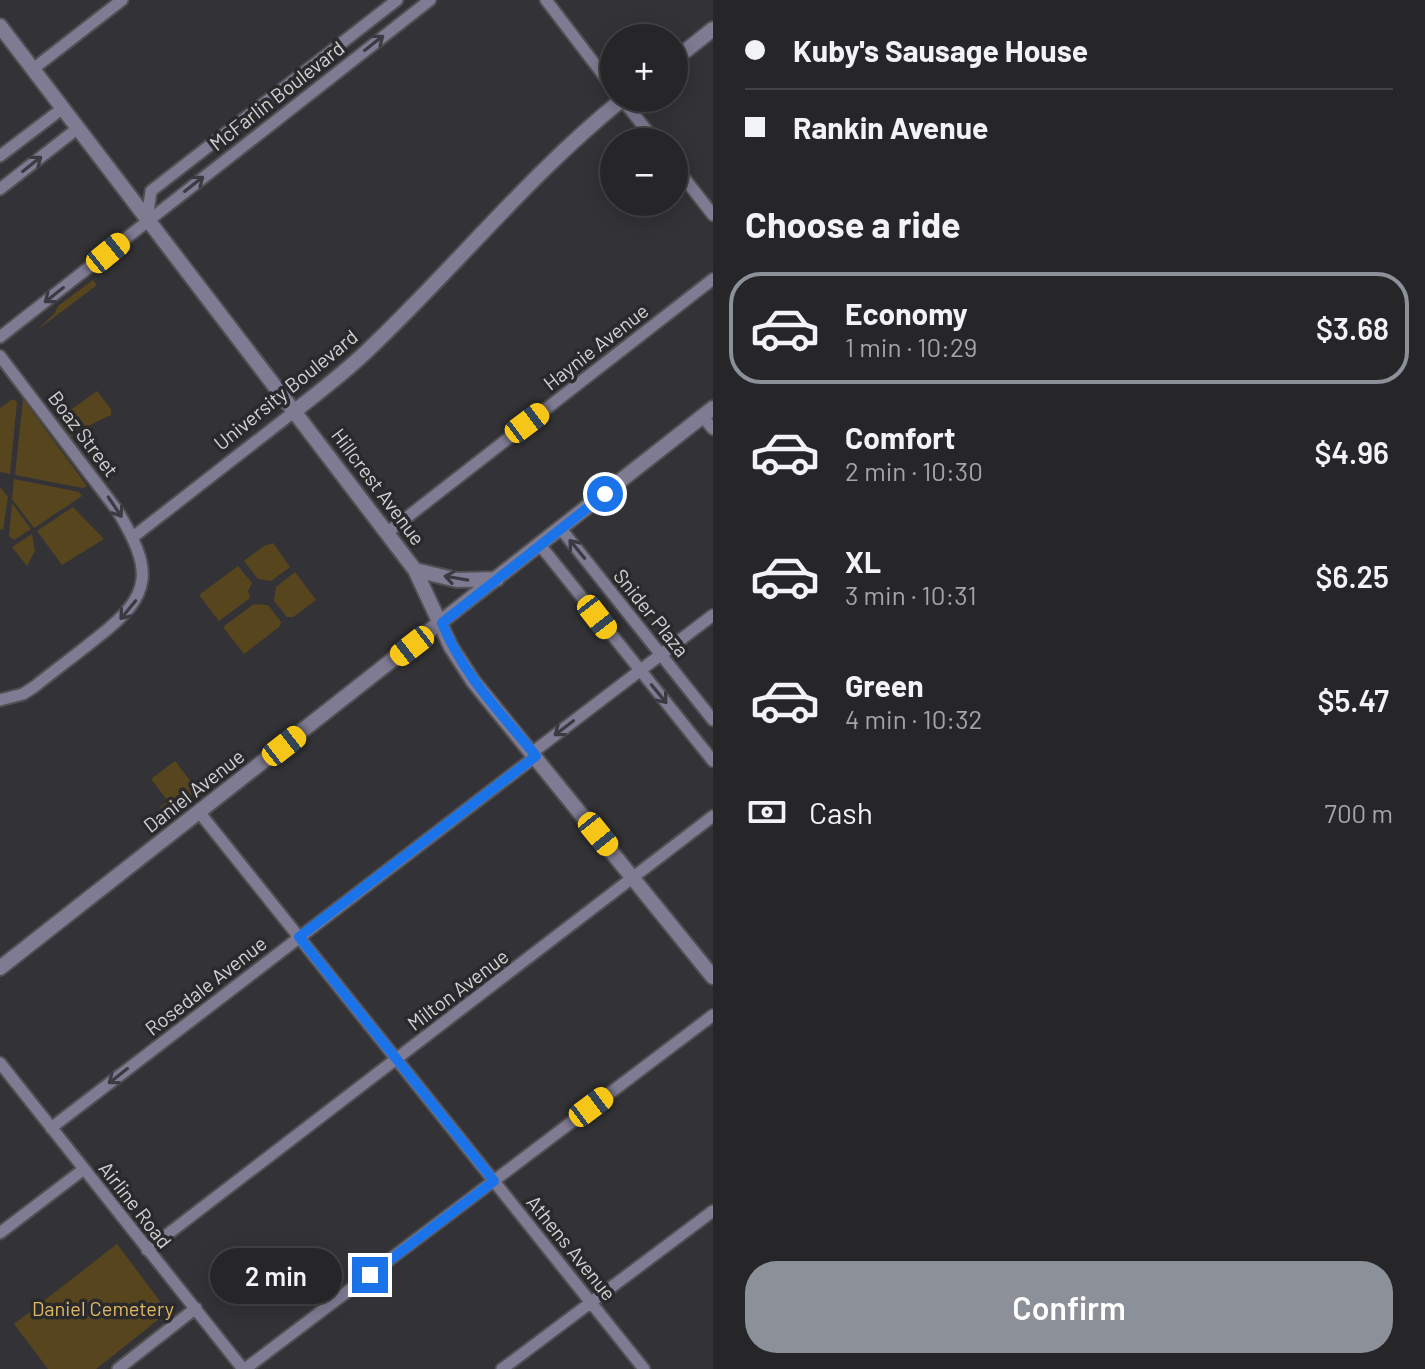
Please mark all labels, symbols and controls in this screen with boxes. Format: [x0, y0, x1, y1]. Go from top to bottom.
map controls [600, 24, 688, 216]
button: + [600, 24, 688, 112]
text: Kuby's Sausage House [793, 32, 1088, 68]
street label: McFarlin Boulevard [204, 35, 348, 155]
one-way arrow [363, 35, 384, 52]
text: Rankin Avenue [793, 109, 988, 145]
button: − [600, 128, 688, 216]
one-way arrow [21, 155, 42, 172]
one-way arrow [183, 175, 204, 192]
text: Choose a ride [745, 202, 961, 245]
car [82, 229, 134, 277]
one-way arrow [44, 286, 65, 303]
icon: car [749, 292, 821, 364]
text: Economy [845, 295, 968, 331]
street label: Haynie Avenue [538, 298, 653, 395]
text: $3.68 [1316, 310, 1389, 346]
street label: University Boulevard [209, 324, 362, 455]
text: 1 min · 10:29 [845, 331, 977, 362]
street label: Boaz Street [44, 386, 124, 481]
car [501, 399, 553, 447]
icon: car [749, 416, 821, 488]
text: Comfort [845, 419, 955, 455]
street label: Hillcrest Avenue [327, 423, 430, 549]
text: $4.96 [1315, 434, 1389, 470]
text: 2 min · 10:30 [845, 455, 983, 486]
route start [587, 476, 623, 512]
one-way arrow [106, 496, 123, 518]
one-way arrow [569, 539, 586, 560]
icon: car [749, 540, 821, 612]
text: XL [845, 543, 881, 579]
text: $6.25 [1316, 558, 1389, 594]
street label: Snider Plaza [609, 564, 695, 661]
one-way arrow [444, 570, 469, 585]
text: 3 min · 10:31 [845, 579, 977, 610]
car [573, 591, 621, 643]
one-way arrow [119, 599, 137, 619]
car [386, 622, 438, 670]
icon: car [749, 664, 821, 736]
text: Green [845, 667, 924, 703]
text: $5.47 [1317, 682, 1389, 718]
one-way arrow [650, 683, 667, 704]
text: 4 min · 10:32 [845, 703, 982, 734]
one-way arrow [554, 720, 575, 737]
car [258, 722, 310, 770]
street label: Daniel Avenue [138, 743, 249, 837]
icon: cash [745, 790, 789, 834]
text: Cash [809, 794, 873, 830]
text: 700 m [1325, 797, 1393, 828]
car [574, 808, 622, 860]
street label: Rosedale Avenue [140, 930, 271, 1040]
street label: Milton Avenue [402, 943, 513, 1035]
one-way arrow [108, 1067, 129, 1084]
car [565, 1083, 617, 1131]
street label: Airline Road [94, 1156, 177, 1253]
street label: Athens Avenue [522, 1190, 622, 1305]
callout: 2 min [210, 1247, 342, 1303]
route end [352, 1257, 388, 1293]
text: 2 min [245, 1260, 307, 1291]
button: Confirm [745, 1261, 1393, 1353]
park label: Daniel Cemetery [32, 1296, 174, 1320]

